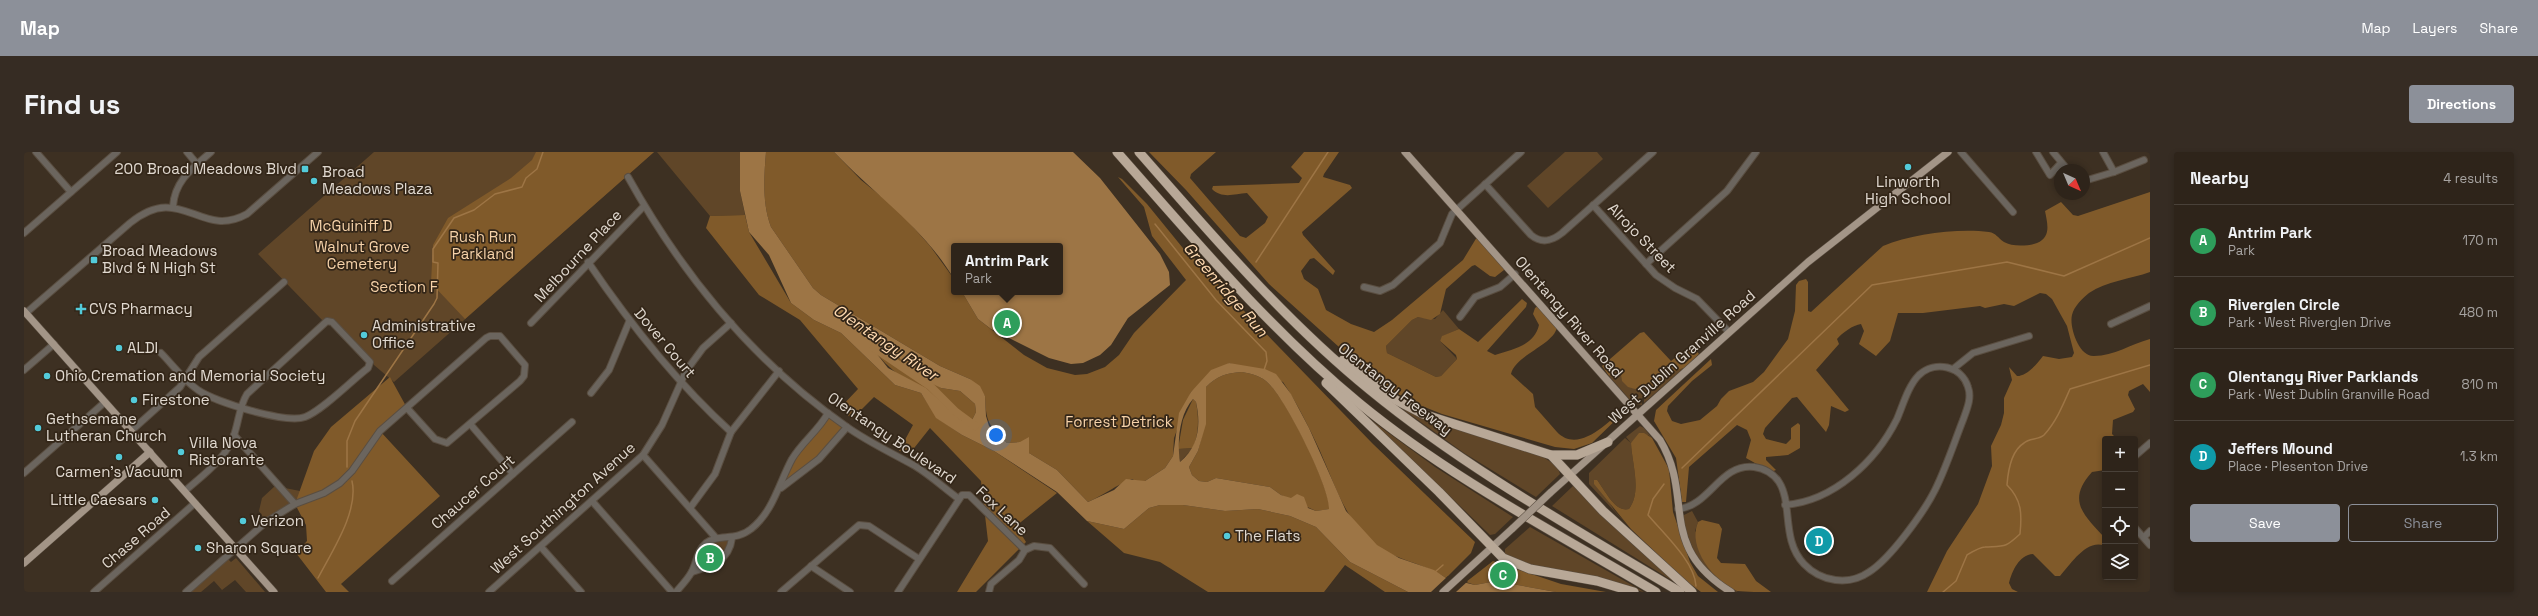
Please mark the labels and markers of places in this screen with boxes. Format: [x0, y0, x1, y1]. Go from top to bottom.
place label: 200 Broad Meadows Blvd [115, 159, 297, 178]
place label: Broad Meadows Plaza [322, 162, 433, 198]
marker: Linworth High School [1903, 162, 1913, 172]
marker: 200 Broad Meadows Blvd [300, 164, 310, 174]
place label: Linworth High School [1865, 172, 1951, 208]
marker: Broad Meadows Plaza [309, 176, 319, 186]
place label: Broad Meadows Blvd & N High St [102, 241, 218, 277]
marker: Broad Meadows Blvd & N High St [89, 255, 99, 265]
place label: CVS Pharmacy [89, 299, 193, 318]
marker: CVS Pharmacy [76, 304, 86, 314]
pin: A [994, 308, 1020, 338]
place label: Administrative Office [372, 316, 476, 352]
marker: Administrative Office [359, 330, 369, 340]
place label: ALDI [127, 338, 158, 357]
marker: ALDI [114, 343, 124, 353]
place label: Ohio Cremation and Memorial Society [55, 366, 325, 385]
marker: Ohio Cremation and Memorial Society [42, 371, 52, 381]
place label: Firestone [142, 390, 210, 409]
marker: Firestone [129, 395, 139, 405]
place label: Gethsemane Lutheran Church [46, 409, 167, 445]
marker: Gethsemane Lutheran Church [33, 423, 43, 433]
place label: Villa Nova Ristorante [189, 433, 264, 469]
marker: Villa Nova Ristorante [176, 447, 186, 457]
marker: Carmen's Vacuum [114, 452, 124, 462]
place label: Carmen's Vacuum [55, 462, 183, 481]
place label: Little Caesars [50, 490, 147, 509]
marker: Little Caesars [150, 495, 160, 505]
place label: Verizon [251, 511, 304, 530]
marker: Verizon [238, 516, 248, 526]
place label: The Flats [1235, 526, 1301, 545]
pin: D [1806, 526, 1832, 556]
marker: The Flats [1222, 531, 1232, 541]
place label: Sharon Square [206, 538, 312, 557]
marker: Sharon Square [193, 543, 203, 553]
pin: B [697, 543, 723, 573]
pin: C [1490, 560, 1516, 590]

